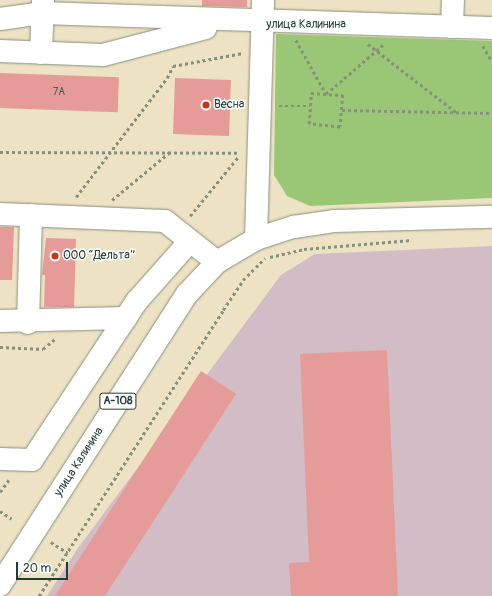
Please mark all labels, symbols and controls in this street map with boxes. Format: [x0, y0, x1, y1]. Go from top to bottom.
street label: улица Калинина [266, 18, 346, 32]
house number: 7А [53, 87, 65, 99]
place label: Весна [214, 98, 244, 112]
marker: Весна [201, 100, 211, 110]
place label: ООО “Дельта” [63, 249, 135, 263]
marker: ООО “Дельта” [50, 251, 60, 261]
road number: А-108 [99, 392, 137, 410]
street label: улица Калинина [51, 425, 107, 499]
scale bar [18, 554, 70, 580]
text: 20 m [23, 561, 51, 576]

